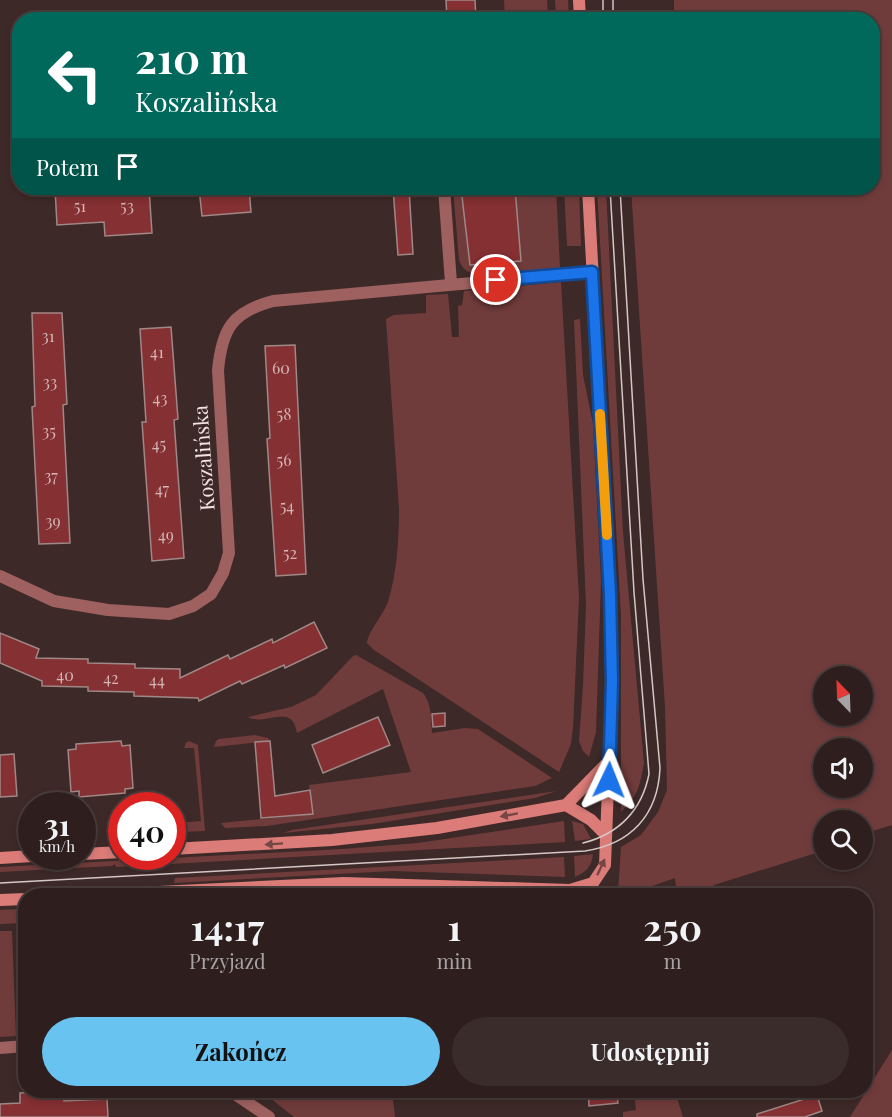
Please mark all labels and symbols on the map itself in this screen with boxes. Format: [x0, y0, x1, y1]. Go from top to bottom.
house number: 51 [74, 195, 86, 216]
house number: 53 [120, 195, 134, 216]
pin [470, 254, 521, 305]
house number: 31 [41, 325, 55, 346]
house number: 41 [150, 341, 164, 362]
house number: 60 [272, 357, 290, 378]
house number: 33 [43, 371, 57, 392]
house number: 43 [153, 387, 167, 408]
house number: 58 [277, 403, 291, 424]
street label: Koszalińska [185, 404, 220, 512]
house number: 35 [42, 420, 56, 441]
house number: 45 [152, 433, 166, 454]
house number: 56 [277, 449, 291, 470]
house number: 37 [44, 465, 58, 486]
house number: 47 [155, 478, 170, 499]
house number: 54 [280, 495, 294, 516]
house number: 39 [45, 510, 61, 531]
house number: 49 [158, 524, 174, 545]
house number: 52 [283, 542, 297, 563]
house number: 40 [56, 664, 74, 685]
north arrow [813, 666, 873, 726]
house number: 42 [103, 667, 119, 688]
house number: 44 [149, 669, 165, 690]
position arrow [577, 748, 641, 812]
speed limit sign: 40 [108, 792, 186, 870]
one-way arrow [499, 811, 518, 820]
one-way arrow [264, 839, 283, 848]
one-way arrow [597, 859, 606, 876]

